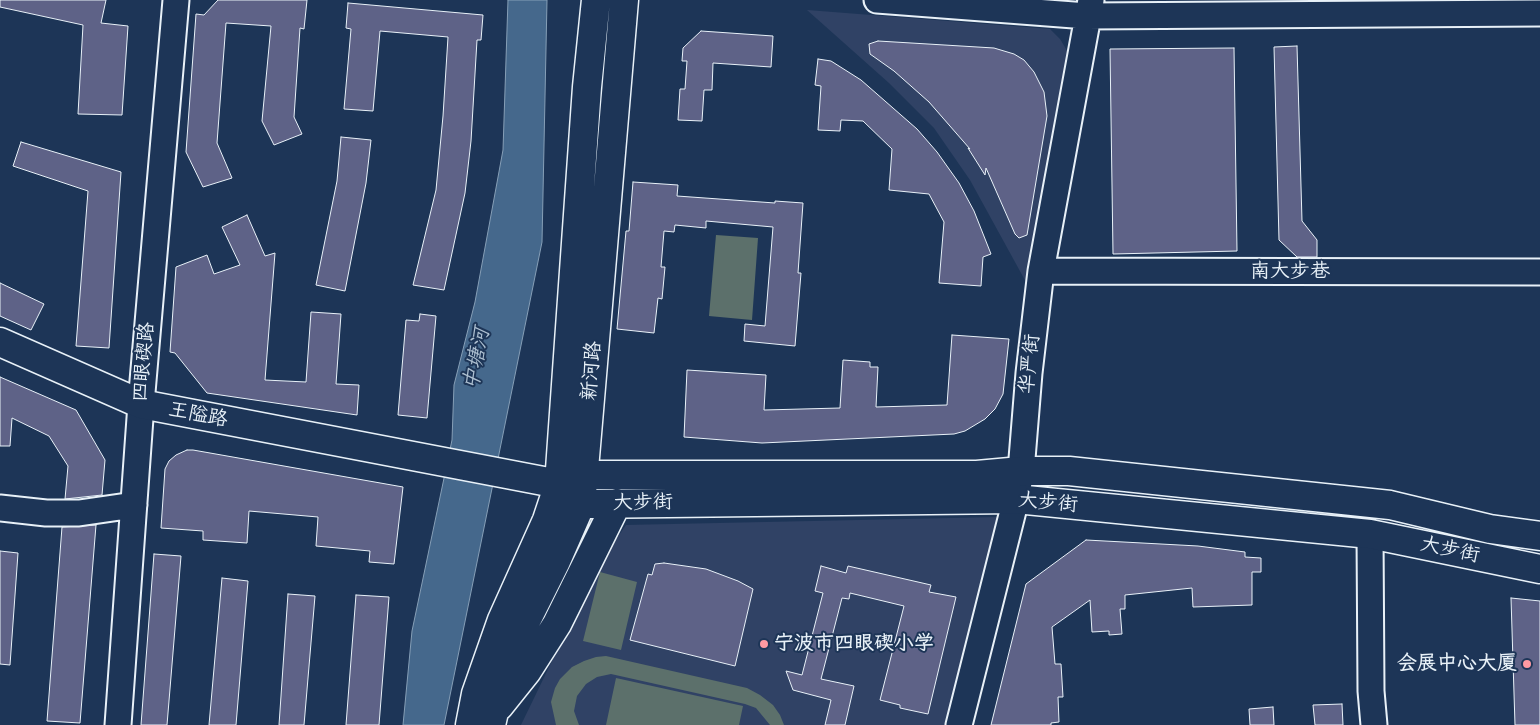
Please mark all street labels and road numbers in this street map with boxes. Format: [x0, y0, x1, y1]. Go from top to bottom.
street label: 南大步巷 [1250, 260, 1330, 284]
street label: 四眼碶路 [129, 321, 159, 403]
street label: 华严街 [1015, 333, 1045, 395]
street label: 新河路 [577, 340, 607, 402]
street label: 王隘路 [166, 397, 230, 433]
street label: 大步街 [1017, 488, 1079, 518]
street label: 大步街 [613, 490, 673, 516]
street label: 大步街 [1418, 532, 1482, 568]

